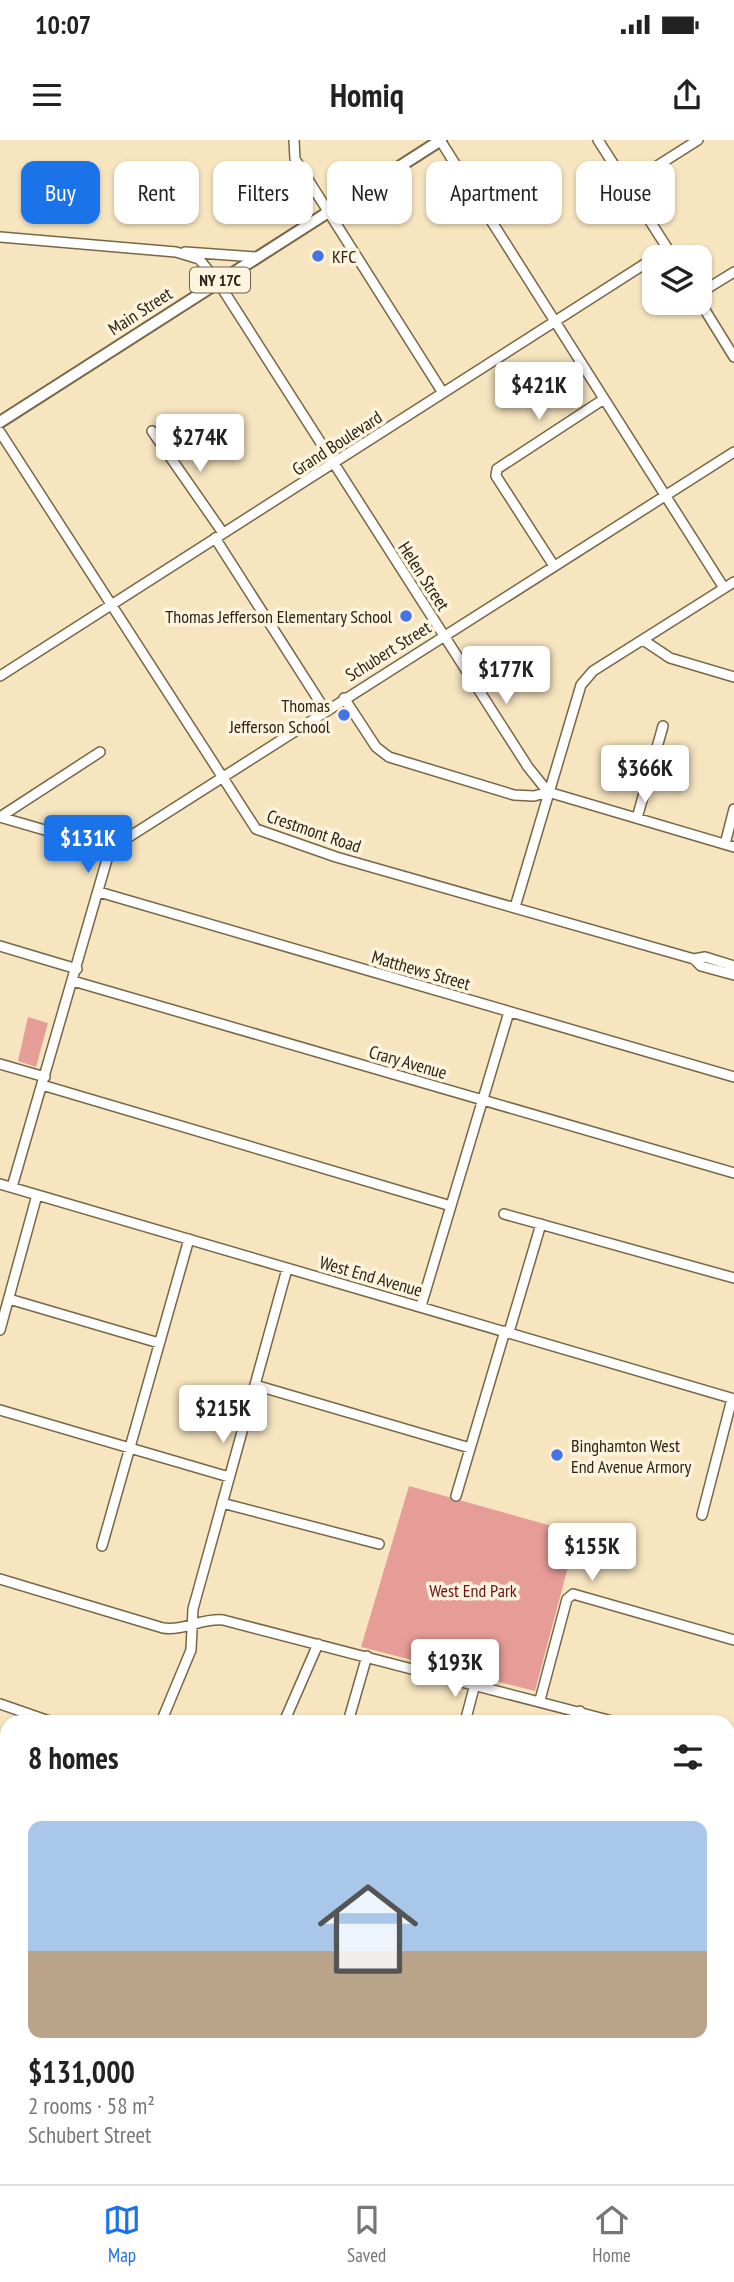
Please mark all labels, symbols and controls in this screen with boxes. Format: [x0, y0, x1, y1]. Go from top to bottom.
text: 10:07 [35, 8, 91, 41]
text: Homiq [330, 74, 404, 116]
icon: menu [28, 76, 66, 114]
icon: share [668, 76, 706, 114]
chip: Buy [21, 161, 100, 224]
chip: Rent [114, 161, 199, 224]
chip: Filters [213, 161, 313, 224]
chip: New [327, 161, 412, 224]
chip: Apartment [426, 161, 562, 224]
chip: House [576, 161, 675, 224]
place label: KFC [332, 245, 357, 268]
map controls [642, 245, 712, 315]
button: layers [642, 245, 712, 315]
marker: KFC [310, 248, 326, 264]
road number: NY 17C [190, 268, 250, 292]
street label: Main Street [104, 282, 176, 340]
pin: $421K [490, 362, 588, 422]
text: $421K [511, 370, 567, 399]
street label: Grand Boulevard [288, 405, 386, 481]
pin: $274K [151, 414, 249, 474]
text: $274K [172, 422, 228, 451]
street label: Helen Street [393, 537, 455, 615]
place label: Thomas Jefferson Elementary School [165, 605, 393, 628]
marker: Thomas Jefferson Elementary School [398, 608, 414, 624]
street label: Schubert Street [341, 616, 435, 686]
pin: $177K [457, 646, 555, 706]
text: $177K [478, 654, 534, 683]
place label: Thomas Jefferson School [228, 694, 331, 738]
marker: Thomas Jefferson School [336, 707, 352, 723]
pin: $366K [596, 746, 694, 805]
text: $366K [617, 753, 673, 782]
street label: Crestmont Road [264, 804, 364, 858]
pin: $131K [39, 816, 137, 875]
text: $131K [60, 823, 116, 852]
street label: Matthews Street [369, 945, 473, 995]
street label: Crary Avenue [366, 1040, 450, 1084]
street label: West End Avenue [317, 1250, 425, 1302]
pin: $215K [174, 1386, 272, 1445]
text: $215K [195, 1393, 251, 1422]
place label: Binghamton West End Avenue Armory [571, 1434, 691, 1478]
marker: Binghamton West End Avenue Armory [549, 1447, 565, 1463]
pin: $155K [543, 1524, 641, 1583]
text: $155K [564, 1531, 620, 1560]
park label: West End Park [429, 1579, 517, 1602]
pin: $193K [406, 1640, 504, 1699]
text: $193K [427, 1647, 483, 1676]
text: 8 homes [28, 1738, 119, 1777]
icon: filters [669, 1738, 707, 1776]
icon: home [305, 1866, 431, 1992]
text: $131,000 [28, 2052, 135, 2091]
text: 2 rooms · 58 m² [28, 2091, 155, 2120]
text: Schubert Street [28, 2120, 151, 2149]
tab: Map [103, 2201, 141, 2267]
tab: Saved [347, 2201, 386, 2267]
tab: Home [592, 2201, 631, 2267]

